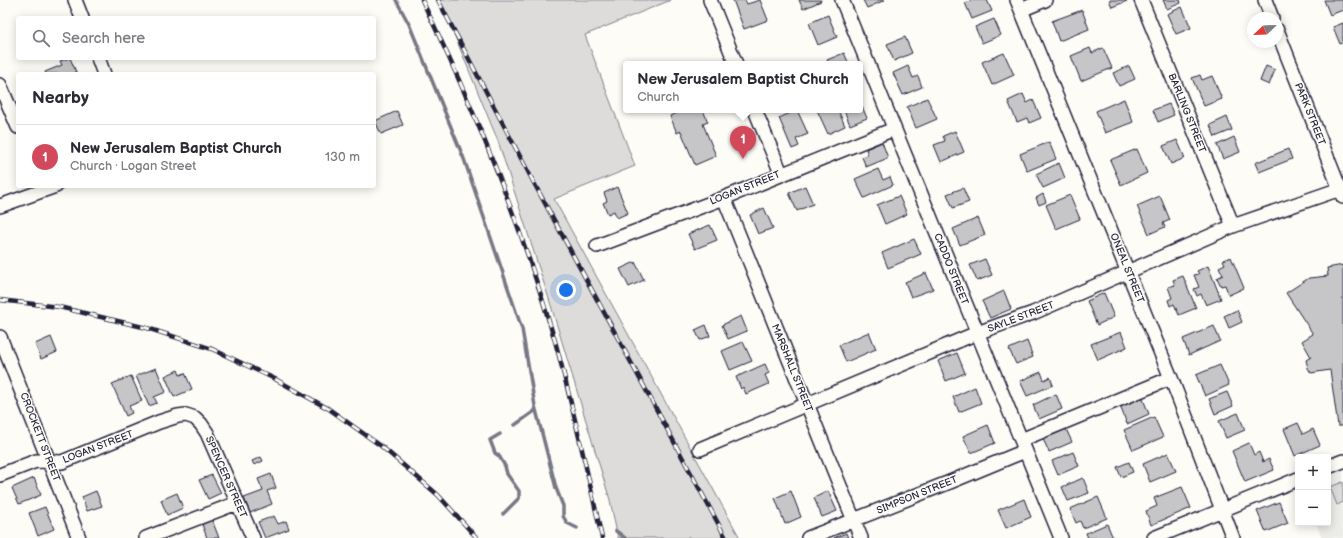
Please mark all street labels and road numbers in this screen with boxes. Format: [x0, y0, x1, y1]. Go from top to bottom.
street label: BARLING STREET [1166, 72, 1208, 154]
street label: PARK STREET [1292, 81, 1328, 147]
street label: LOGAN STREET [708, 168, 782, 208]
street label: ONEAL STREET [1108, 231, 1146, 305]
street label: CADDO STREET [931, 232, 971, 306]
street label: SAYLE STREET [986, 299, 1056, 335]
street label: MARSHALL STREET [769, 322, 815, 414]
street label: CROCKETT STREET [17, 391, 63, 483]
street label: LOGAN STREET [61, 428, 135, 466]
street label: SPENCER STREET [203, 434, 249, 520]
street label: SIMPSON STREET [875, 473, 959, 517]

